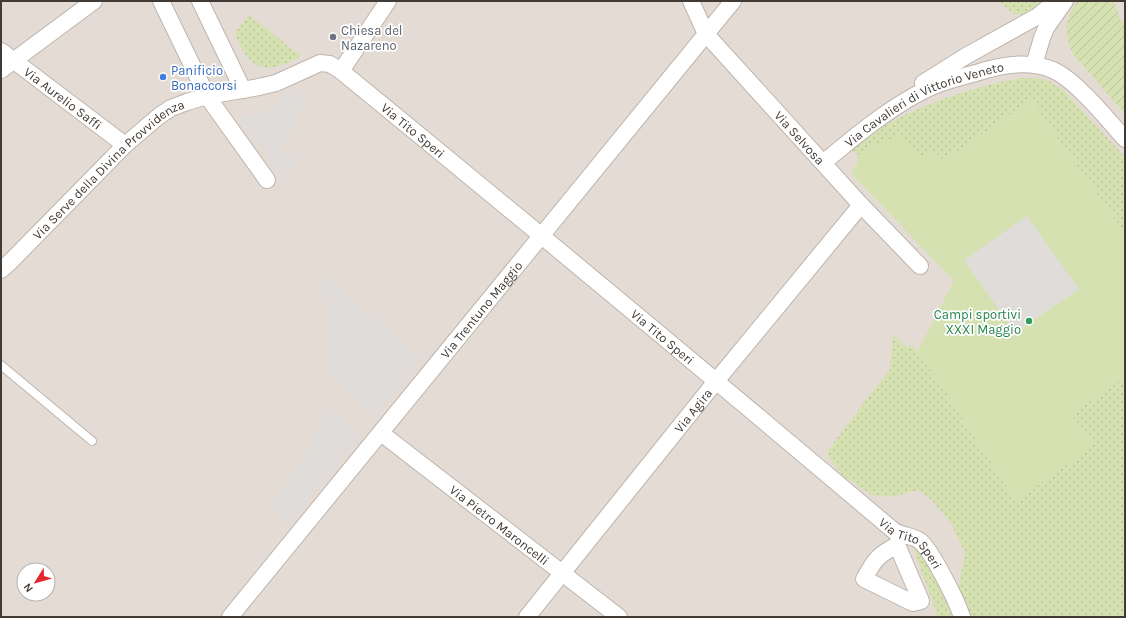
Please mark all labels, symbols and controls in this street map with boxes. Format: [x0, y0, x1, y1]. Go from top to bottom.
place label: Chiesa del Nazareno [341, 23, 402, 53]
marker: Chiesa del Nazareno [328, 32, 338, 42]
street label: Via Cavalieri di Vittorio Veneto [841, 59, 1005, 150]
place label: Panificio Bonaccorsi [171, 63, 237, 93]
street label: Via Aurelio Saffi [21, 64, 105, 132]
marker: Panificio Bonaccorsi [158, 72, 168, 82]
street label: Via Serve della Divina Provvidenza [29, 96, 186, 242]
street label: Via Tito Speri [378, 100, 448, 161]
street label: Via Selvosa [772, 108, 828, 168]
street label: Via Trentuno Maggio [437, 258, 525, 361]
street label: Via Tito Speri [628, 306, 697, 367]
place label: Campi sportivi XXXI Maggio [934, 307, 1021, 337]
marker: Campi sportivi XXXI Maggio [1024, 316, 1034, 326]
street label: Via Agira [671, 385, 715, 435]
street label: Via Pietro Maroncelli [447, 482, 552, 568]
street label: Via Tito Speri [876, 514, 945, 571]
north arrow [16, 562, 56, 602]
text: N [21, 581, 36, 595]

